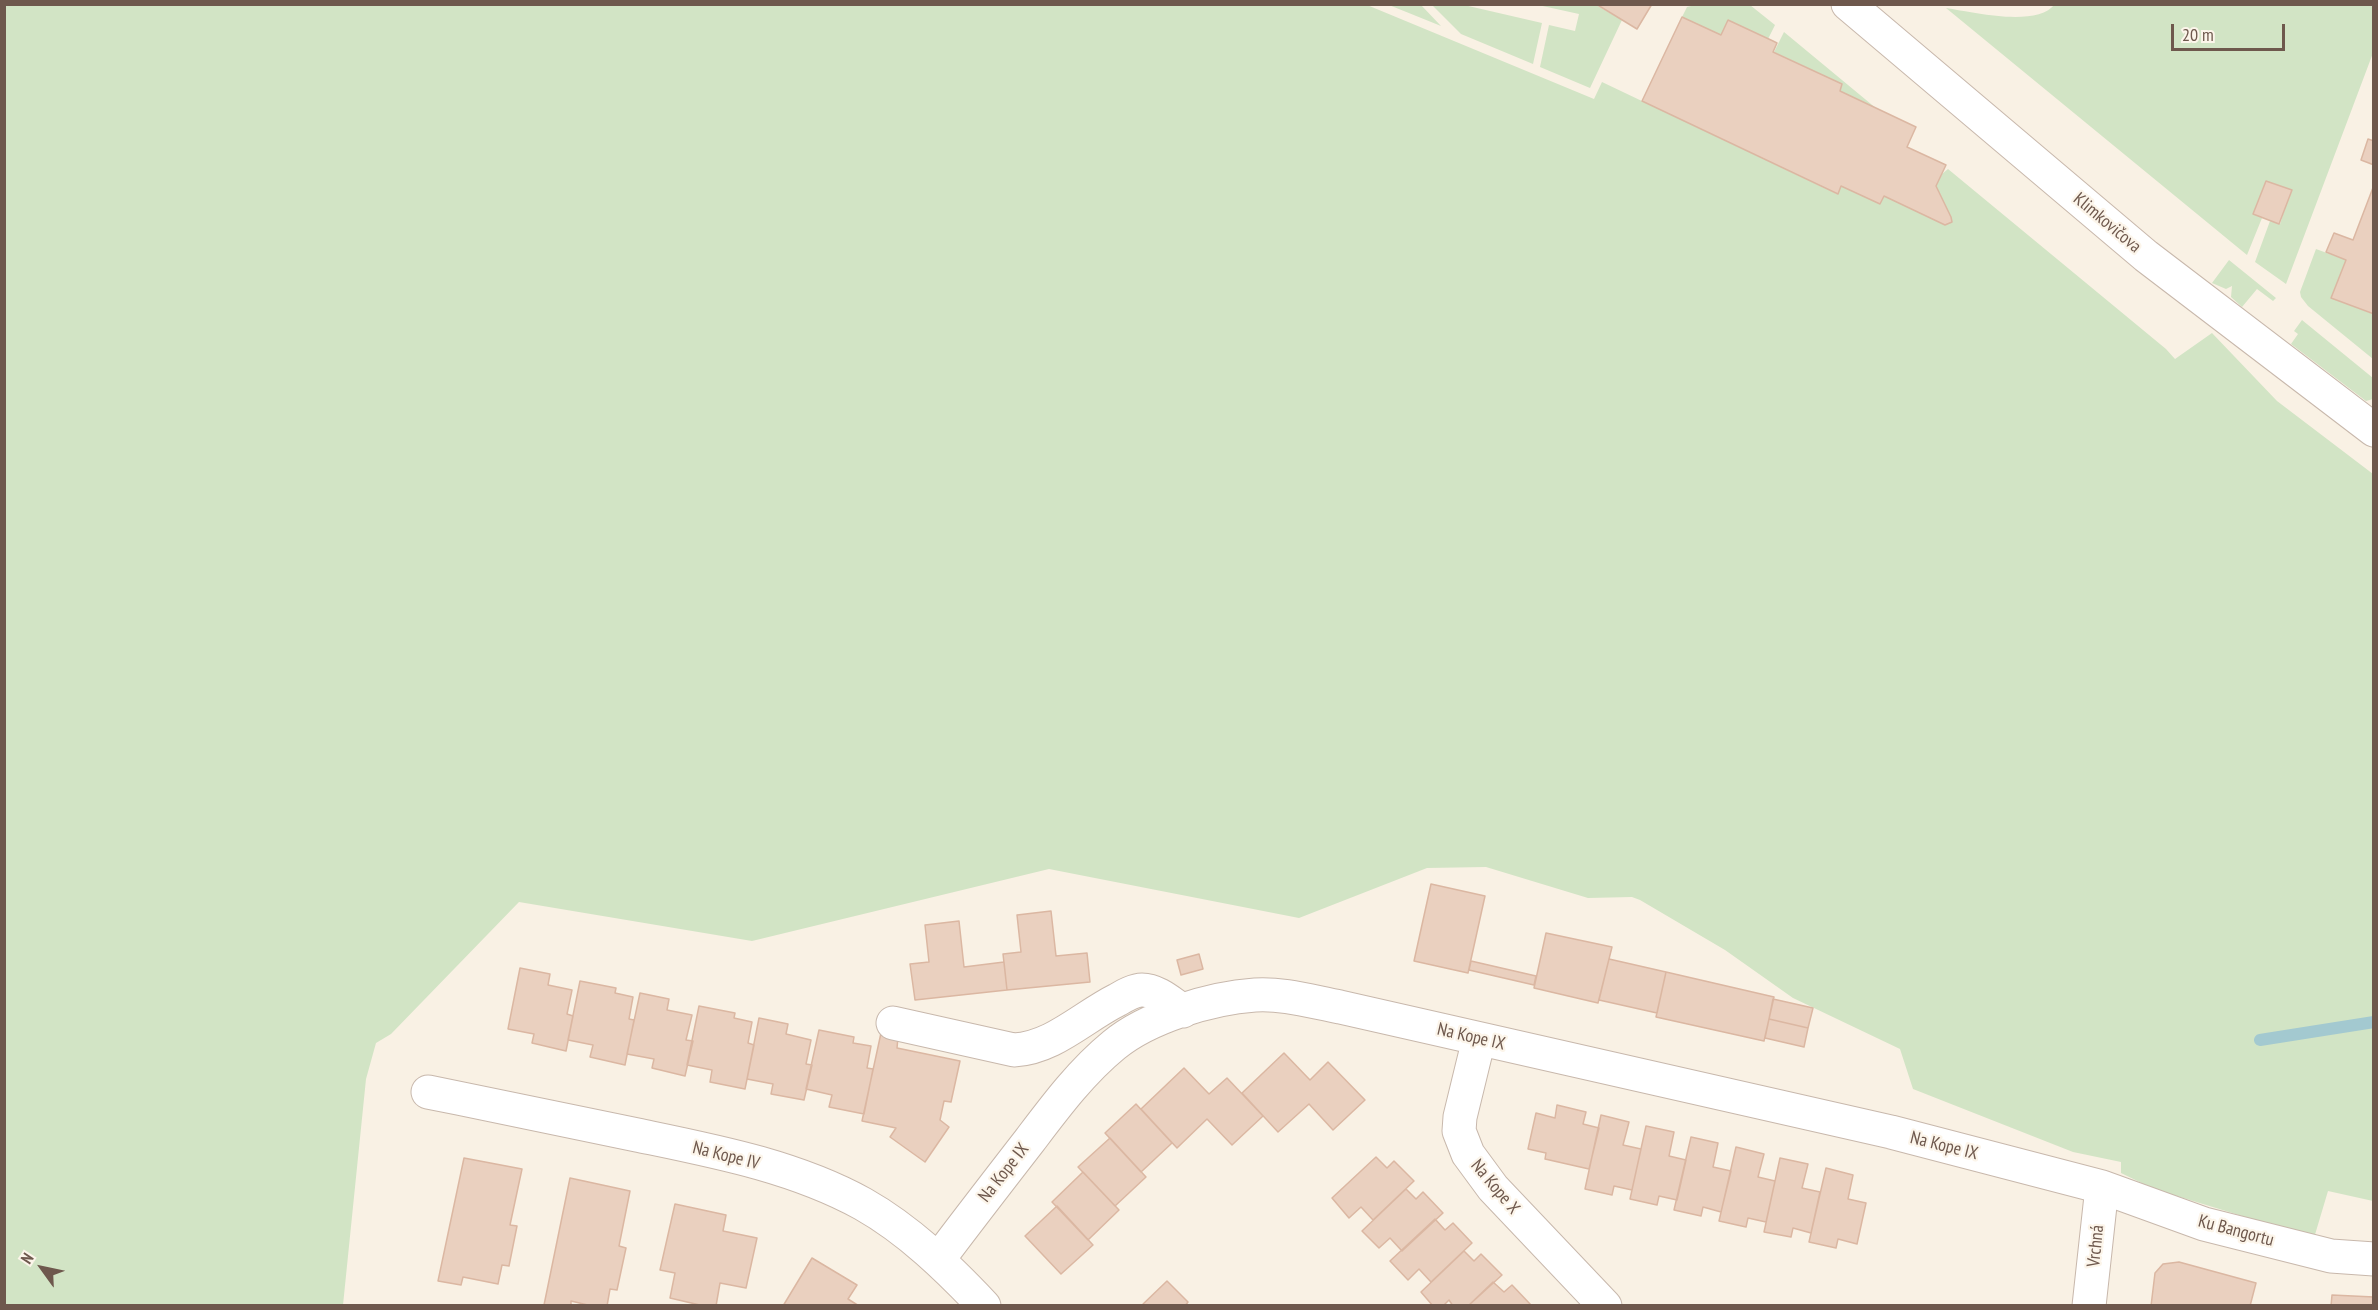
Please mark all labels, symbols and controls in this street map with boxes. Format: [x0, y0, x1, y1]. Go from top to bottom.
scale bar [2174, 12, 2288, 50]
text: 20 m [2182, 23, 2214, 46]
street label: Klimkovičova [2069, 188, 2145, 258]
street label: Na Kope IX [1435, 1019, 1507, 1055]
street label: Na Kope IX [1908, 1127, 1980, 1165]
street label: Na Kope IV [690, 1137, 762, 1175]
street label: Na Kope IX [974, 1139, 1034, 1207]
street label: Na Kope X [1466, 1155, 1524, 1219]
street label: Ku Bangortu [2196, 1211, 2276, 1251]
street label: Vrchná [2083, 1224, 2109, 1268]
north arrow [12, 1238, 72, 1298]
text: N [16, 1249, 38, 1267]

